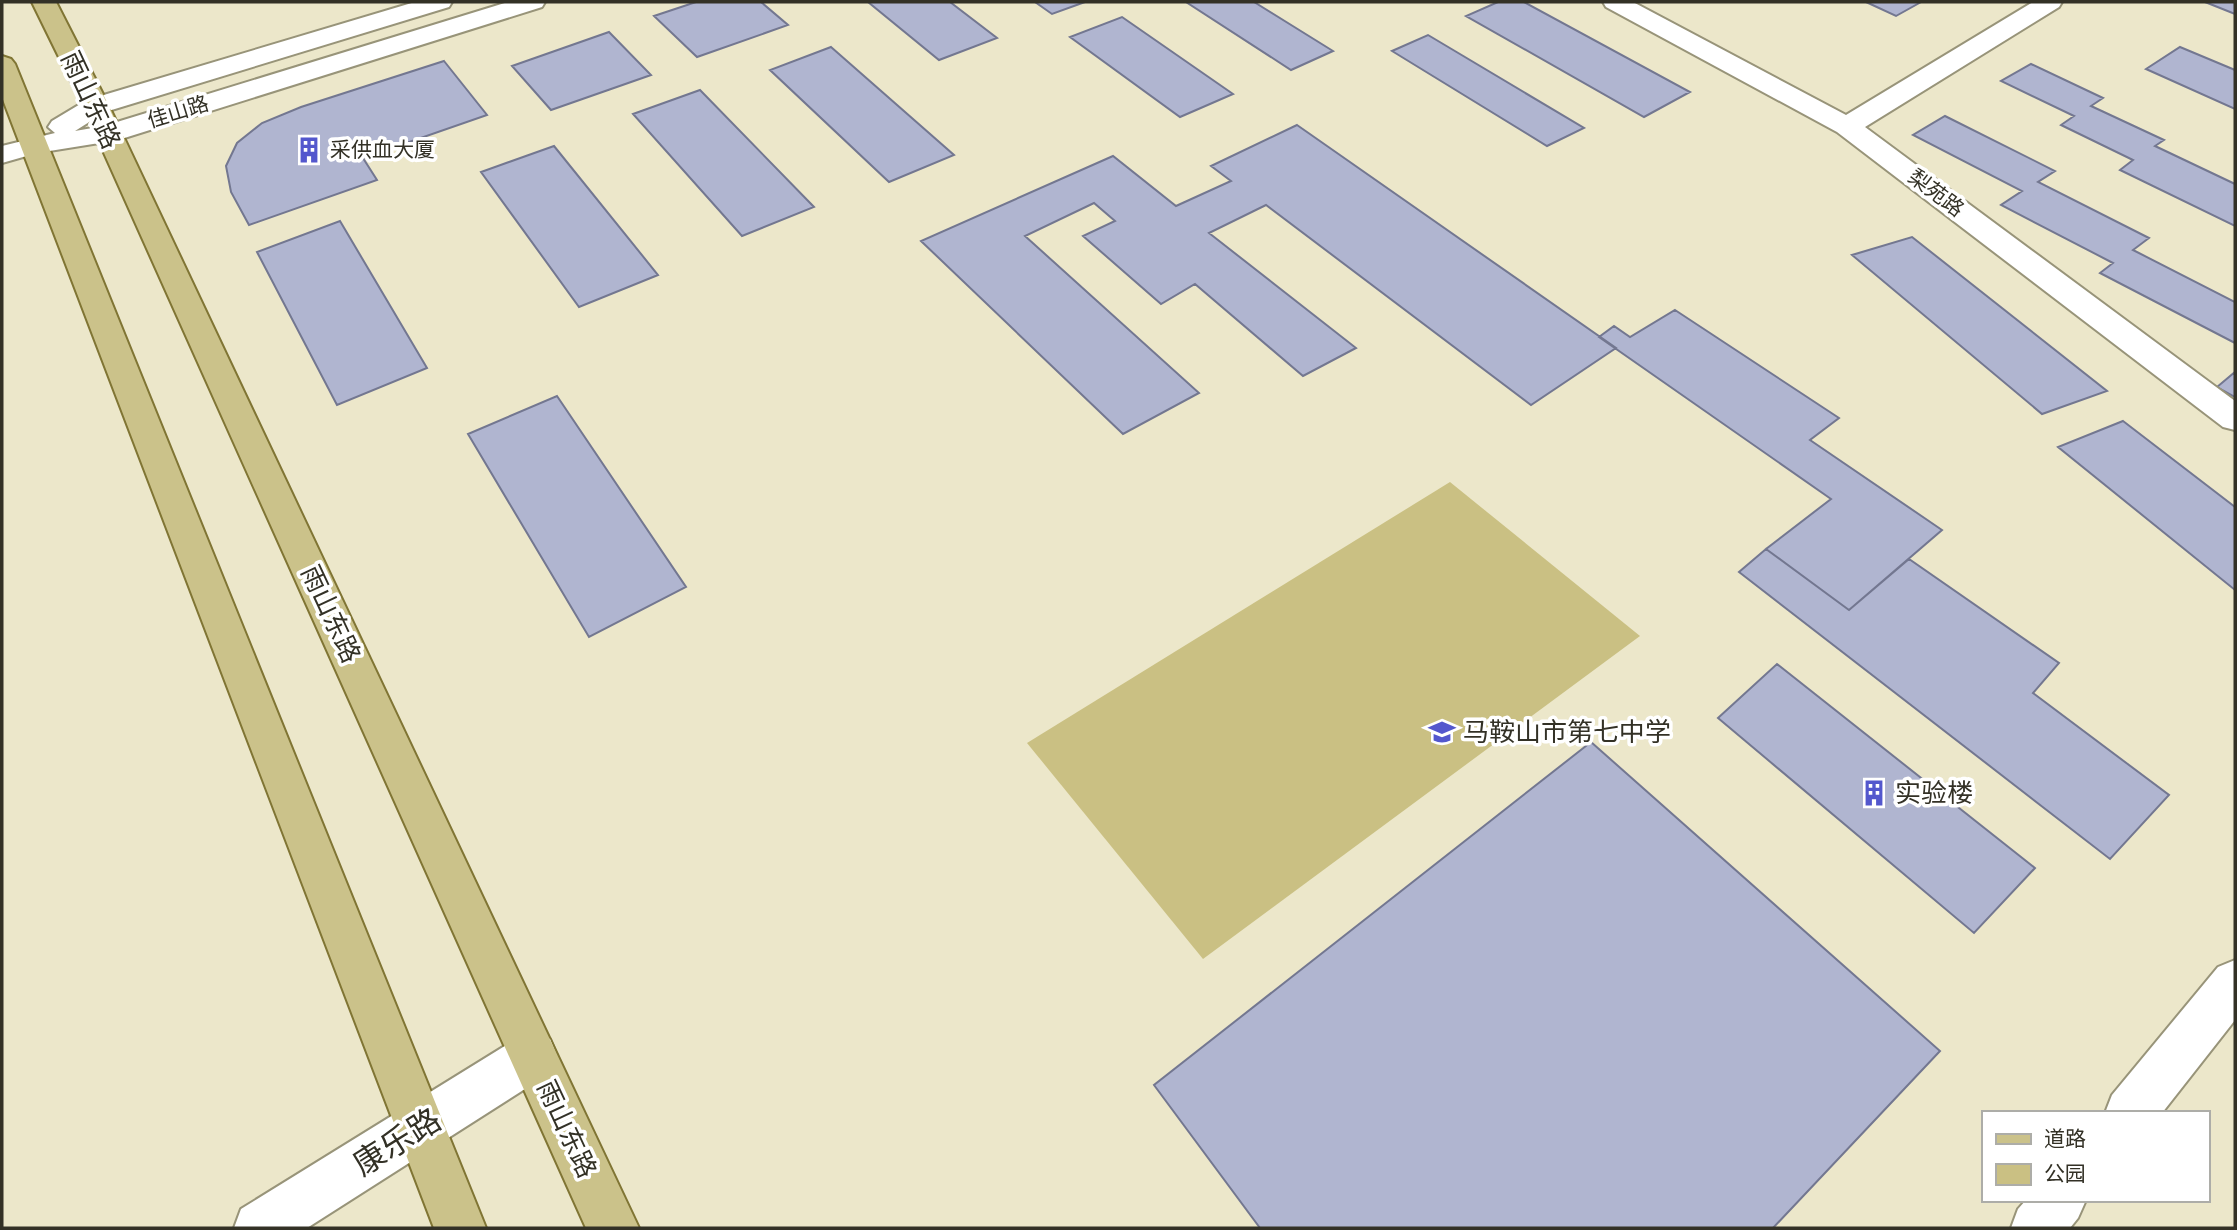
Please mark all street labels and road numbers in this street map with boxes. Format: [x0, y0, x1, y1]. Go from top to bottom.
street label: 雨山东路 [56, 47, 125, 153]
street label: 佳山路 [145, 92, 211, 132]
street label: 梨苑路 [1904, 165, 1968, 221]
street label: 雨山东路 [296, 561, 365, 667]
street label: 雨山东路 [532, 1076, 601, 1182]
street label: 康乐路 [347, 1102, 447, 1182]

